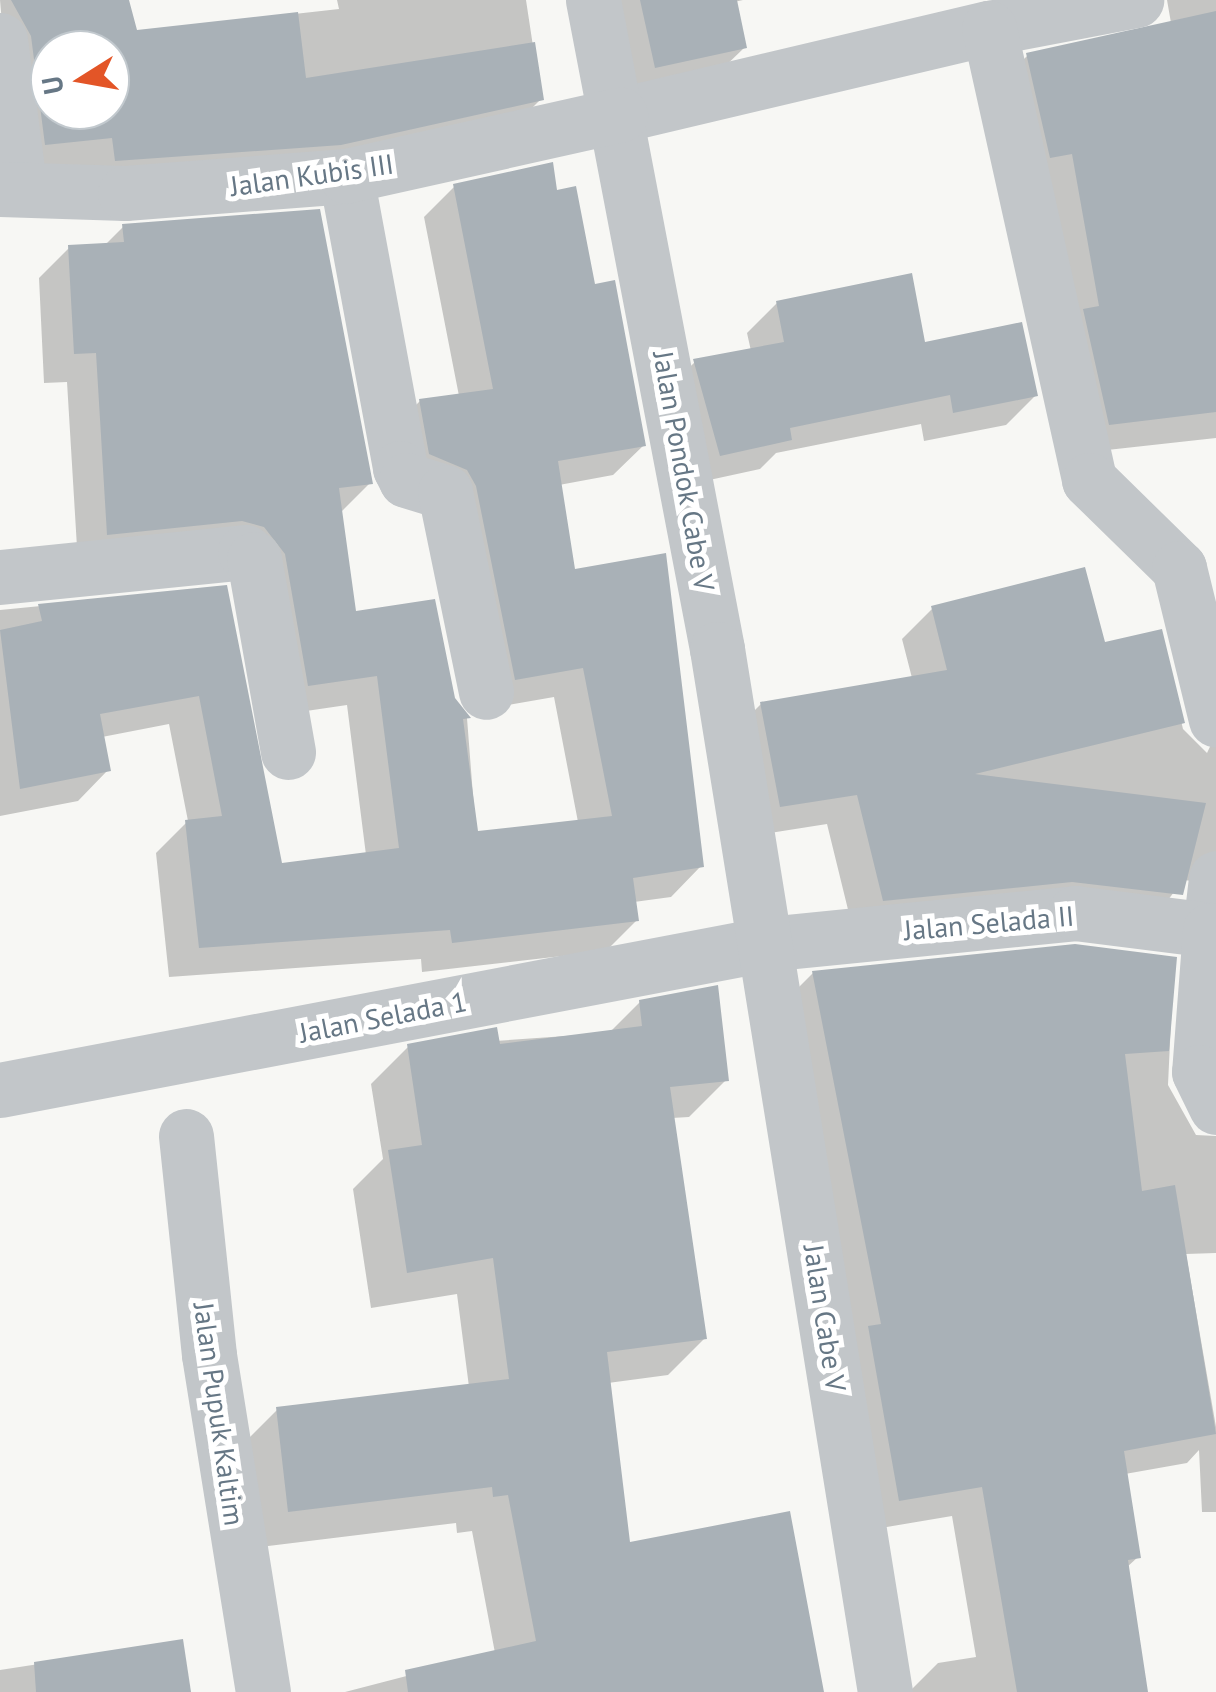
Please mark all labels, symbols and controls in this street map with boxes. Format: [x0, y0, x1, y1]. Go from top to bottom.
north arrow [30, 30, 130, 130]
text: U [32, 73, 72, 98]
street label: Jalan Kubis III [228, 147, 396, 203]
street label: Jalan Pondok Cabe V [646, 347, 722, 595]
street label: Jalan Selada II [902, 899, 1076, 947]
street label: Jalan Selada 1 [296, 984, 470, 1050]
street label: Jalan Cabe V [797, 1242, 853, 1394]
street label: Jalan Pupuk Kaltim [187, 1300, 251, 1528]

